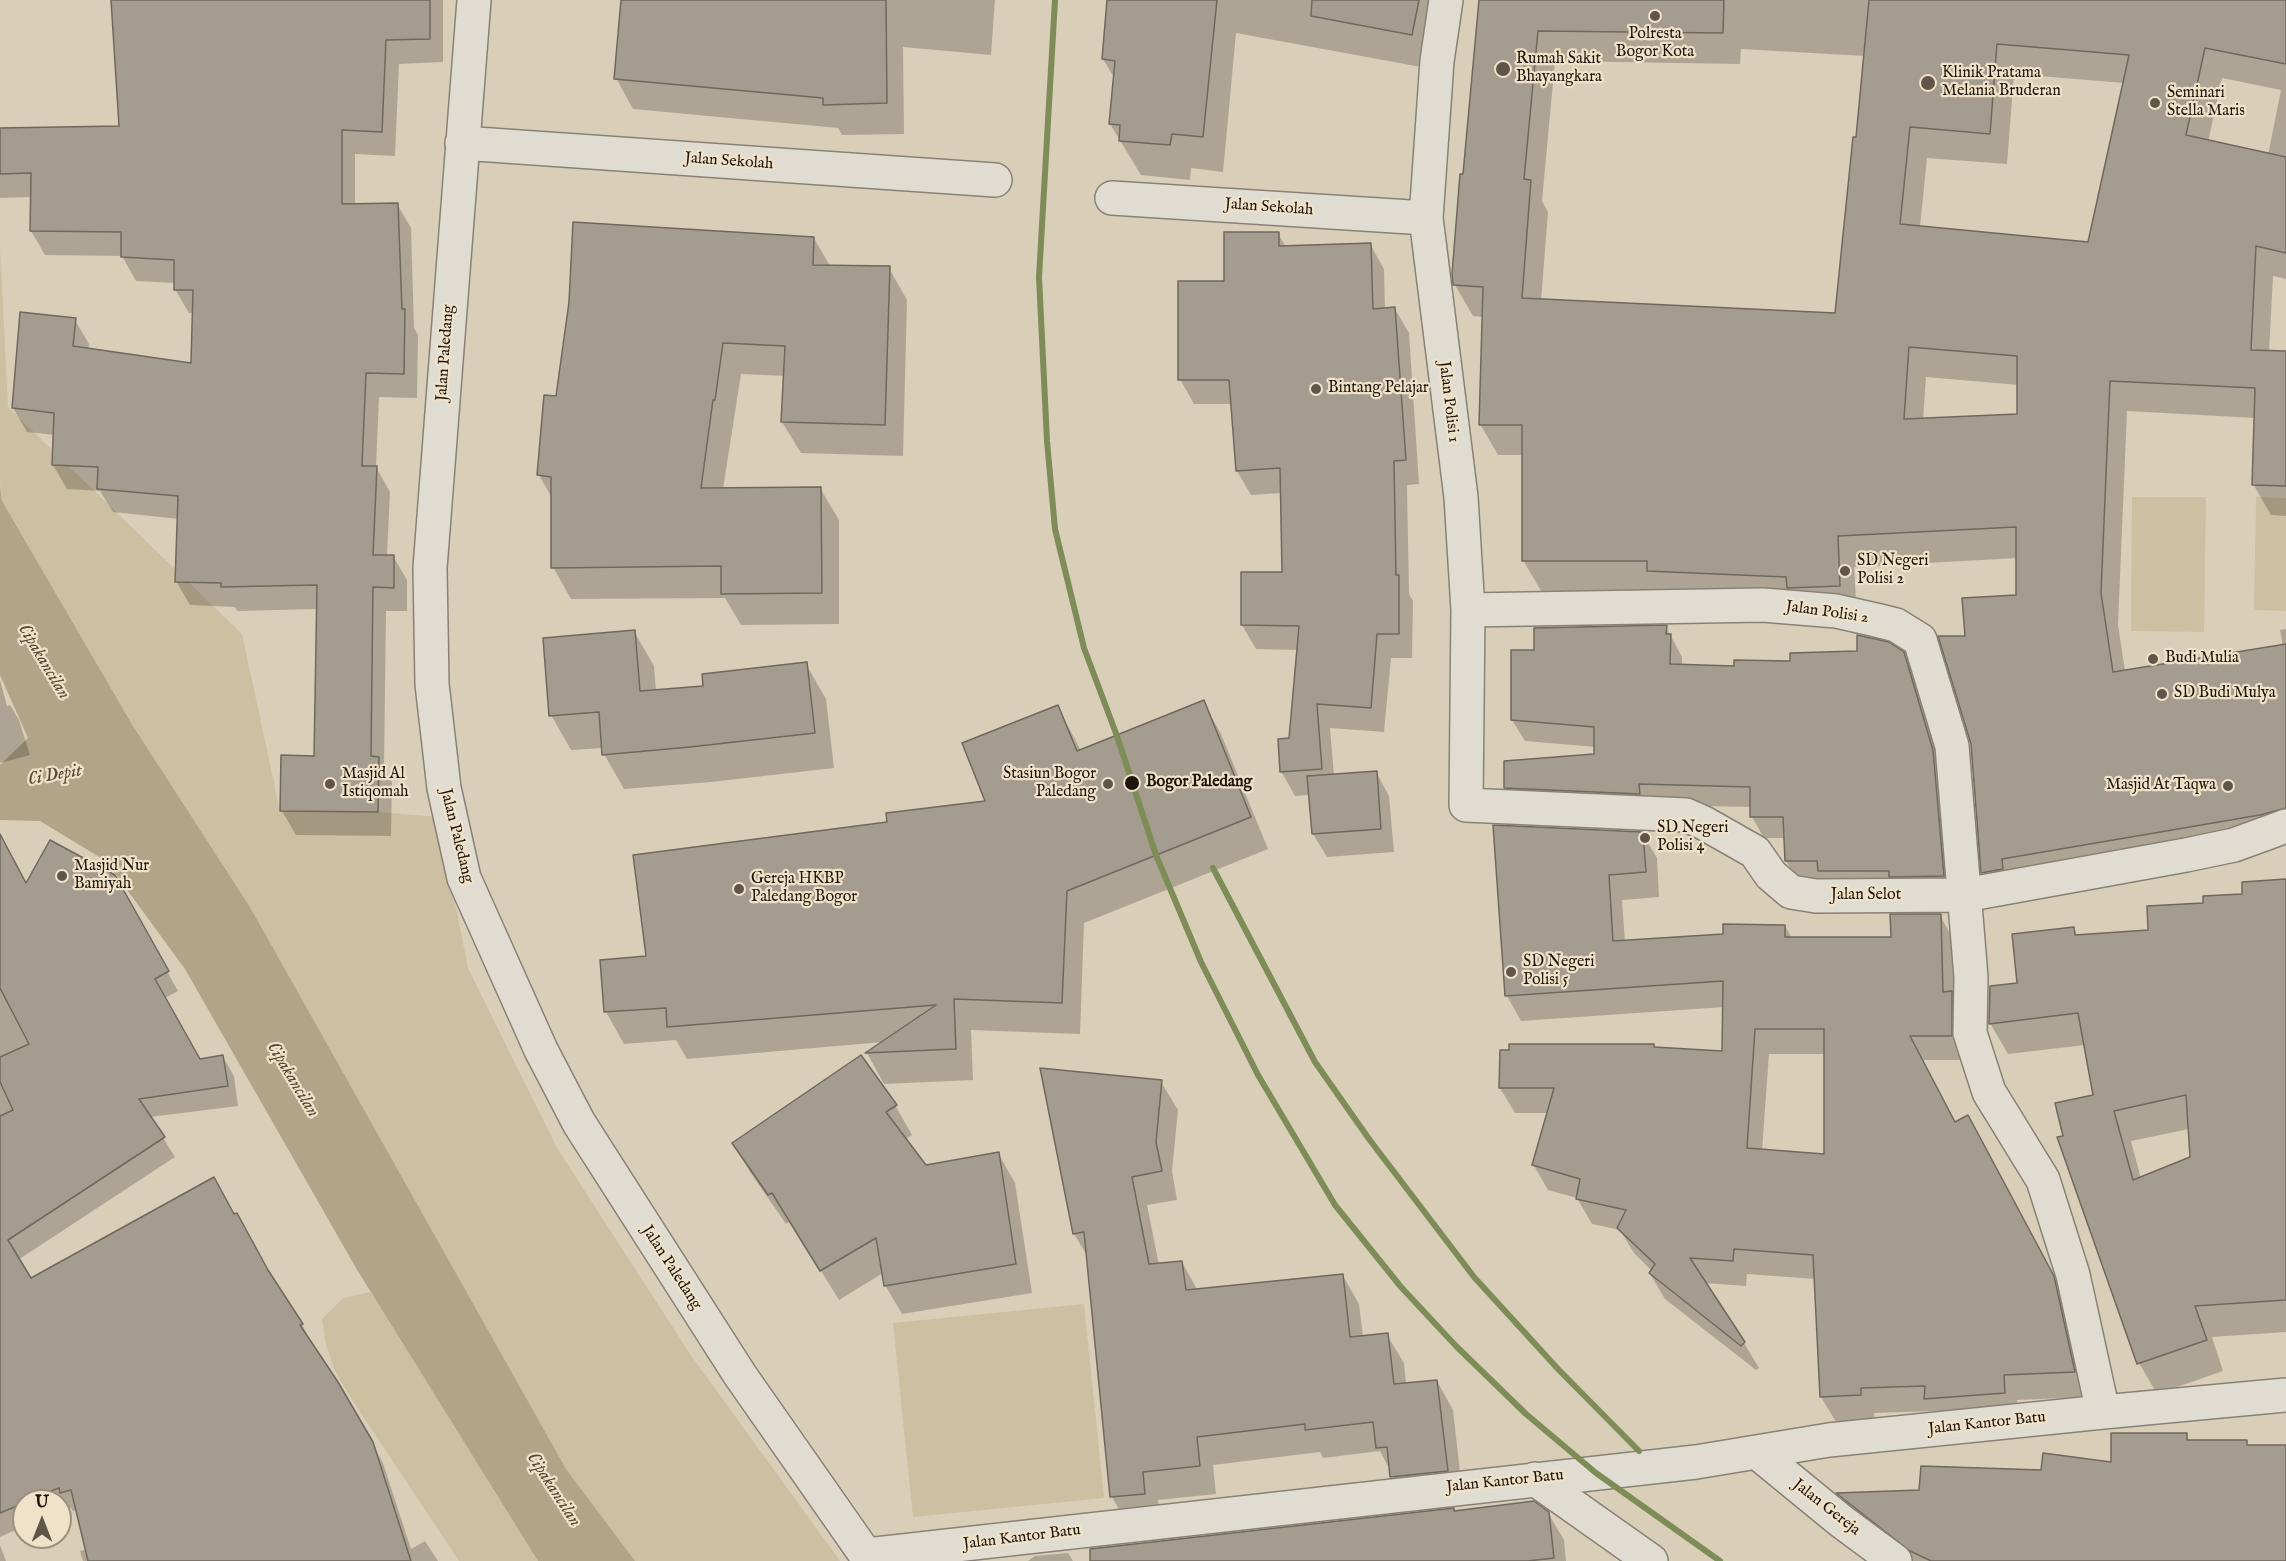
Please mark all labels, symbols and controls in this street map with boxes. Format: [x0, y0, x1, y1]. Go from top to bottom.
marker: Polresta Bogor Kota [1648, 9, 1662, 23]
place label: Polresta Bogor Kota [1616, 25, 1694, 63]
place label: Rumah Sakit Bhayangkara [1516, 50, 1602, 88]
marker: Rumah Sakit Bhayangkara [1494, 60, 1512, 78]
place label: Klinik Pratama Melania Bruderan [1942, 64, 2061, 102]
marker: Klinik Pratama Melania Bruderan [1919, 74, 1937, 92]
place label: Seminari Stella Maris [2167, 84, 2245, 122]
marker: Seminari Stella Maris [2148, 96, 2162, 110]
street label: Jalan Sekolah [684, 149, 774, 175]
street label: Jalan Sekolah [1224, 195, 1314, 221]
street label: Jalan Paledang [433, 304, 459, 402]
street label: Jalan Polisi 1 [1433, 360, 1463, 444]
place label: Bintang Pelajar [1328, 379, 1429, 399]
marker: Bintang Pelajar [1309, 382, 1323, 396]
place label: SD Negeri Polisi 2 [1857, 552, 1928, 590]
marker: SD Negeri Polisi 2 [1838, 564, 1852, 578]
street label: Jalan Polisi 2 [1784, 598, 1870, 628]
water label: Cipakancilan [12, 620, 74, 704]
place label: Budi Mulia [2165, 649, 2239, 669]
marker: Budi Mulia [2146, 652, 2160, 666]
place label: SD Budi Mulya [2174, 684, 2276, 704]
marker: SD Budi Mulya [2155, 687, 2169, 701]
water label: Ci Depit [26, 761, 84, 791]
place label: Masjid Al Istiqomah [342, 765, 409, 803]
place label: Stasiun Bogor Paledang [1003, 765, 1096, 803]
place label: Bogor Paledang [1146, 773, 1252, 793]
marker: Bogor Paledang [1123, 774, 1141, 792]
place label: Masjid At Taqwa [2106, 776, 2216, 796]
marker: Masjid Al Istiqomah [323, 777, 337, 791]
marker: Stasiun Bogor Paledang [1101, 777, 1115, 791]
marker: Masjid At Taqwa [2221, 779, 2235, 793]
street label: Jalan Paledang [435, 787, 477, 885]
place label: SD Negeri Polisi 4 [1657, 819, 1728, 857]
marker: SD Negeri Polisi 4 [1638, 831, 1652, 845]
place label: Masjid Nur Bamiyah [74, 857, 149, 895]
marker: Masjid Nur Bamiyah [55, 869, 69, 883]
place label: Gereja HKBP Paledang Bogor [751, 870, 857, 908]
marker: Gereja HKBP Paledang Bogor [732, 882, 746, 896]
street label: Jalan Selot [1831, 886, 1901, 906]
place label: SD Negeri Polisi 5 [1523, 953, 1594, 991]
marker: SD Negeri Polisi 5 [1504, 965, 1518, 979]
water label: Cipakancilan [261, 1038, 323, 1122]
street label: Jalan Paledang [637, 1222, 705, 1314]
street label: Jalan Kantor Batu [1927, 1408, 2047, 1440]
water label: Cipakancilan [521, 1449, 585, 1531]
street label: Jalan Kantor Batu [1445, 1466, 1565, 1498]
street label: Jalan Gereja [1788, 1476, 1864, 1540]
north arrow [12, 1489, 72, 1549]
text: U [35, 1493, 49, 1513]
street label: Jalan Kantor Batu [962, 1521, 1082, 1555]

